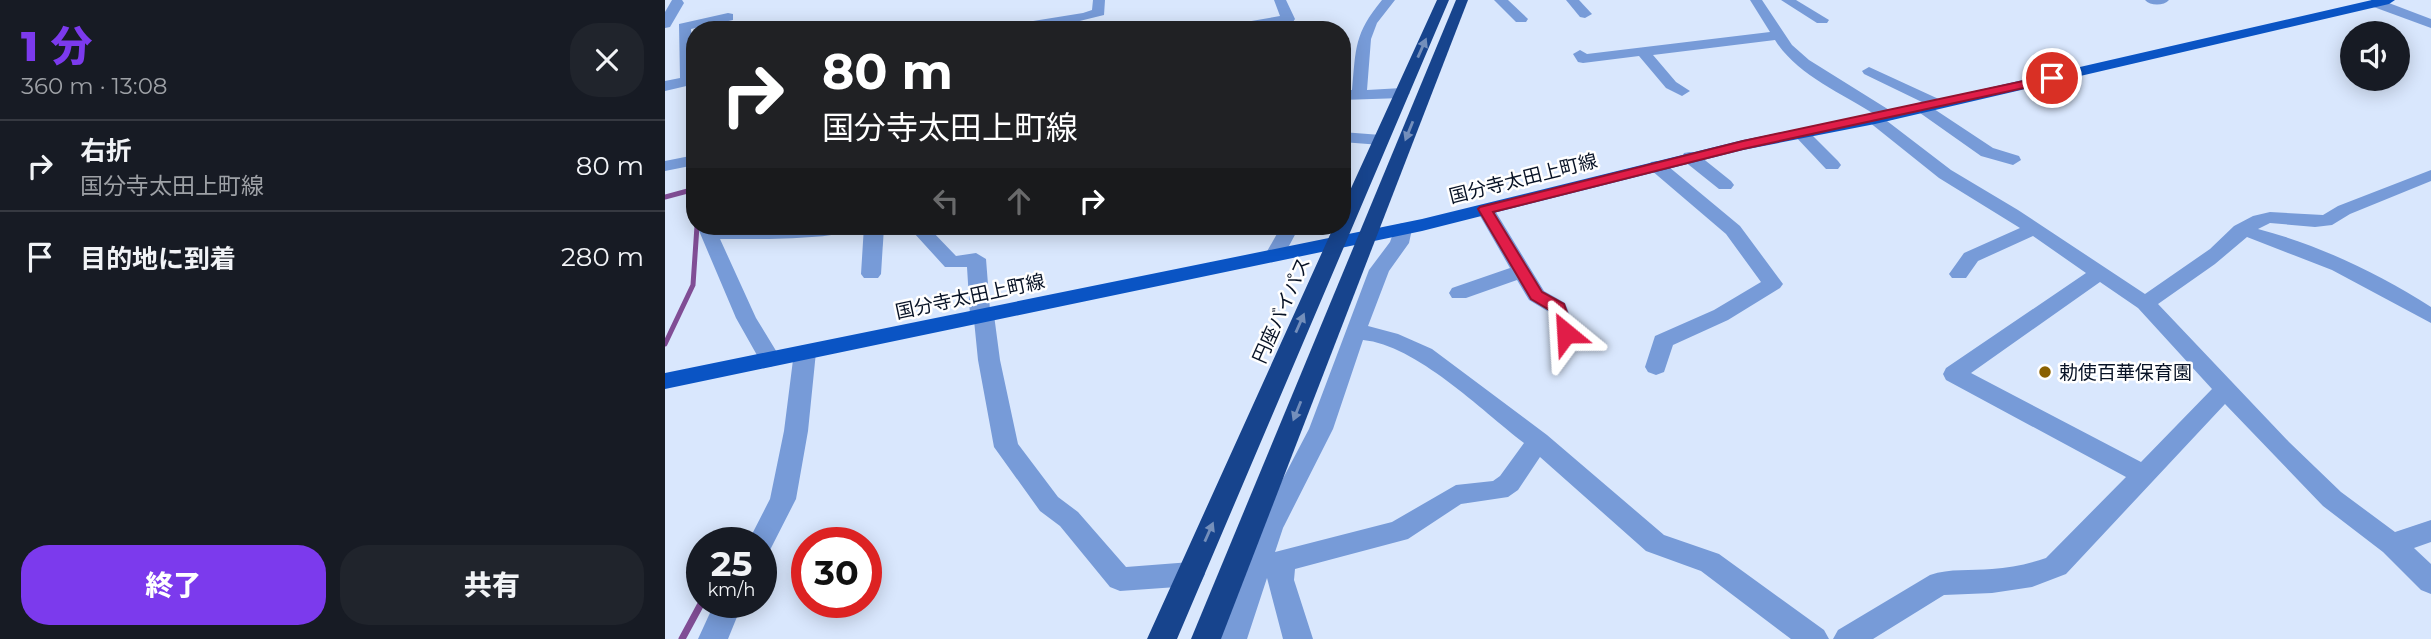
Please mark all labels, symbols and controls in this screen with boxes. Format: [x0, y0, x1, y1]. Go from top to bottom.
text: 1 分 [21, 20, 92, 72]
map controls [2340, 21, 2410, 91]
button: sound [2340, 21, 2410, 91]
button: close [570, 23, 644, 97]
one-way arrow [1416, 38, 1428, 58]
text: 80 m [822, 42, 953, 101]
pin [2022, 48, 2082, 108]
icon: right [707, 49, 798, 140]
icon: arrive [2033, 59, 2071, 97]
text: 360 m · 13:08 [21, 72, 168, 100]
text: 国分寺太田上町線 [822, 108, 1078, 147]
one-way arrow [1403, 121, 1414, 142]
text: 右折 [80, 135, 132, 167]
icon: right [21, 147, 59, 185]
street label: 国分寺太田上町線 [1447, 149, 1600, 208]
text: 80 m [576, 150, 644, 182]
text: 国分寺太田上町線 [80, 172, 264, 200]
icon: left [927, 182, 965, 220]
icon: ahead [1000, 182, 1038, 220]
icon: right [1073, 182, 1111, 220]
icon: arrive [21, 238, 59, 276]
text: 280 m [561, 241, 644, 273]
text: 目的地に到着 [80, 243, 236, 275]
street label: 円座バイパス [1248, 254, 1315, 367]
street label: 国分寺太田上町線 [893, 269, 1047, 324]
position arrow [1529, 296, 1603, 370]
one-way arrow [1294, 313, 1306, 333]
place label: 勅使百華保育園 [2059, 361, 2192, 384]
marker: 勅使百華保育園 [2037, 364, 2053, 380]
one-way arrow [1291, 401, 1302, 422]
one-way arrow [1204, 521, 1215, 542]
speed limit sign: 30 [791, 527, 882, 618]
text: 25 [711, 542, 752, 585]
button: 終了 [21, 545, 326, 625]
button: 共有 [340, 545, 644, 625]
text: km/h [707, 579, 756, 601]

